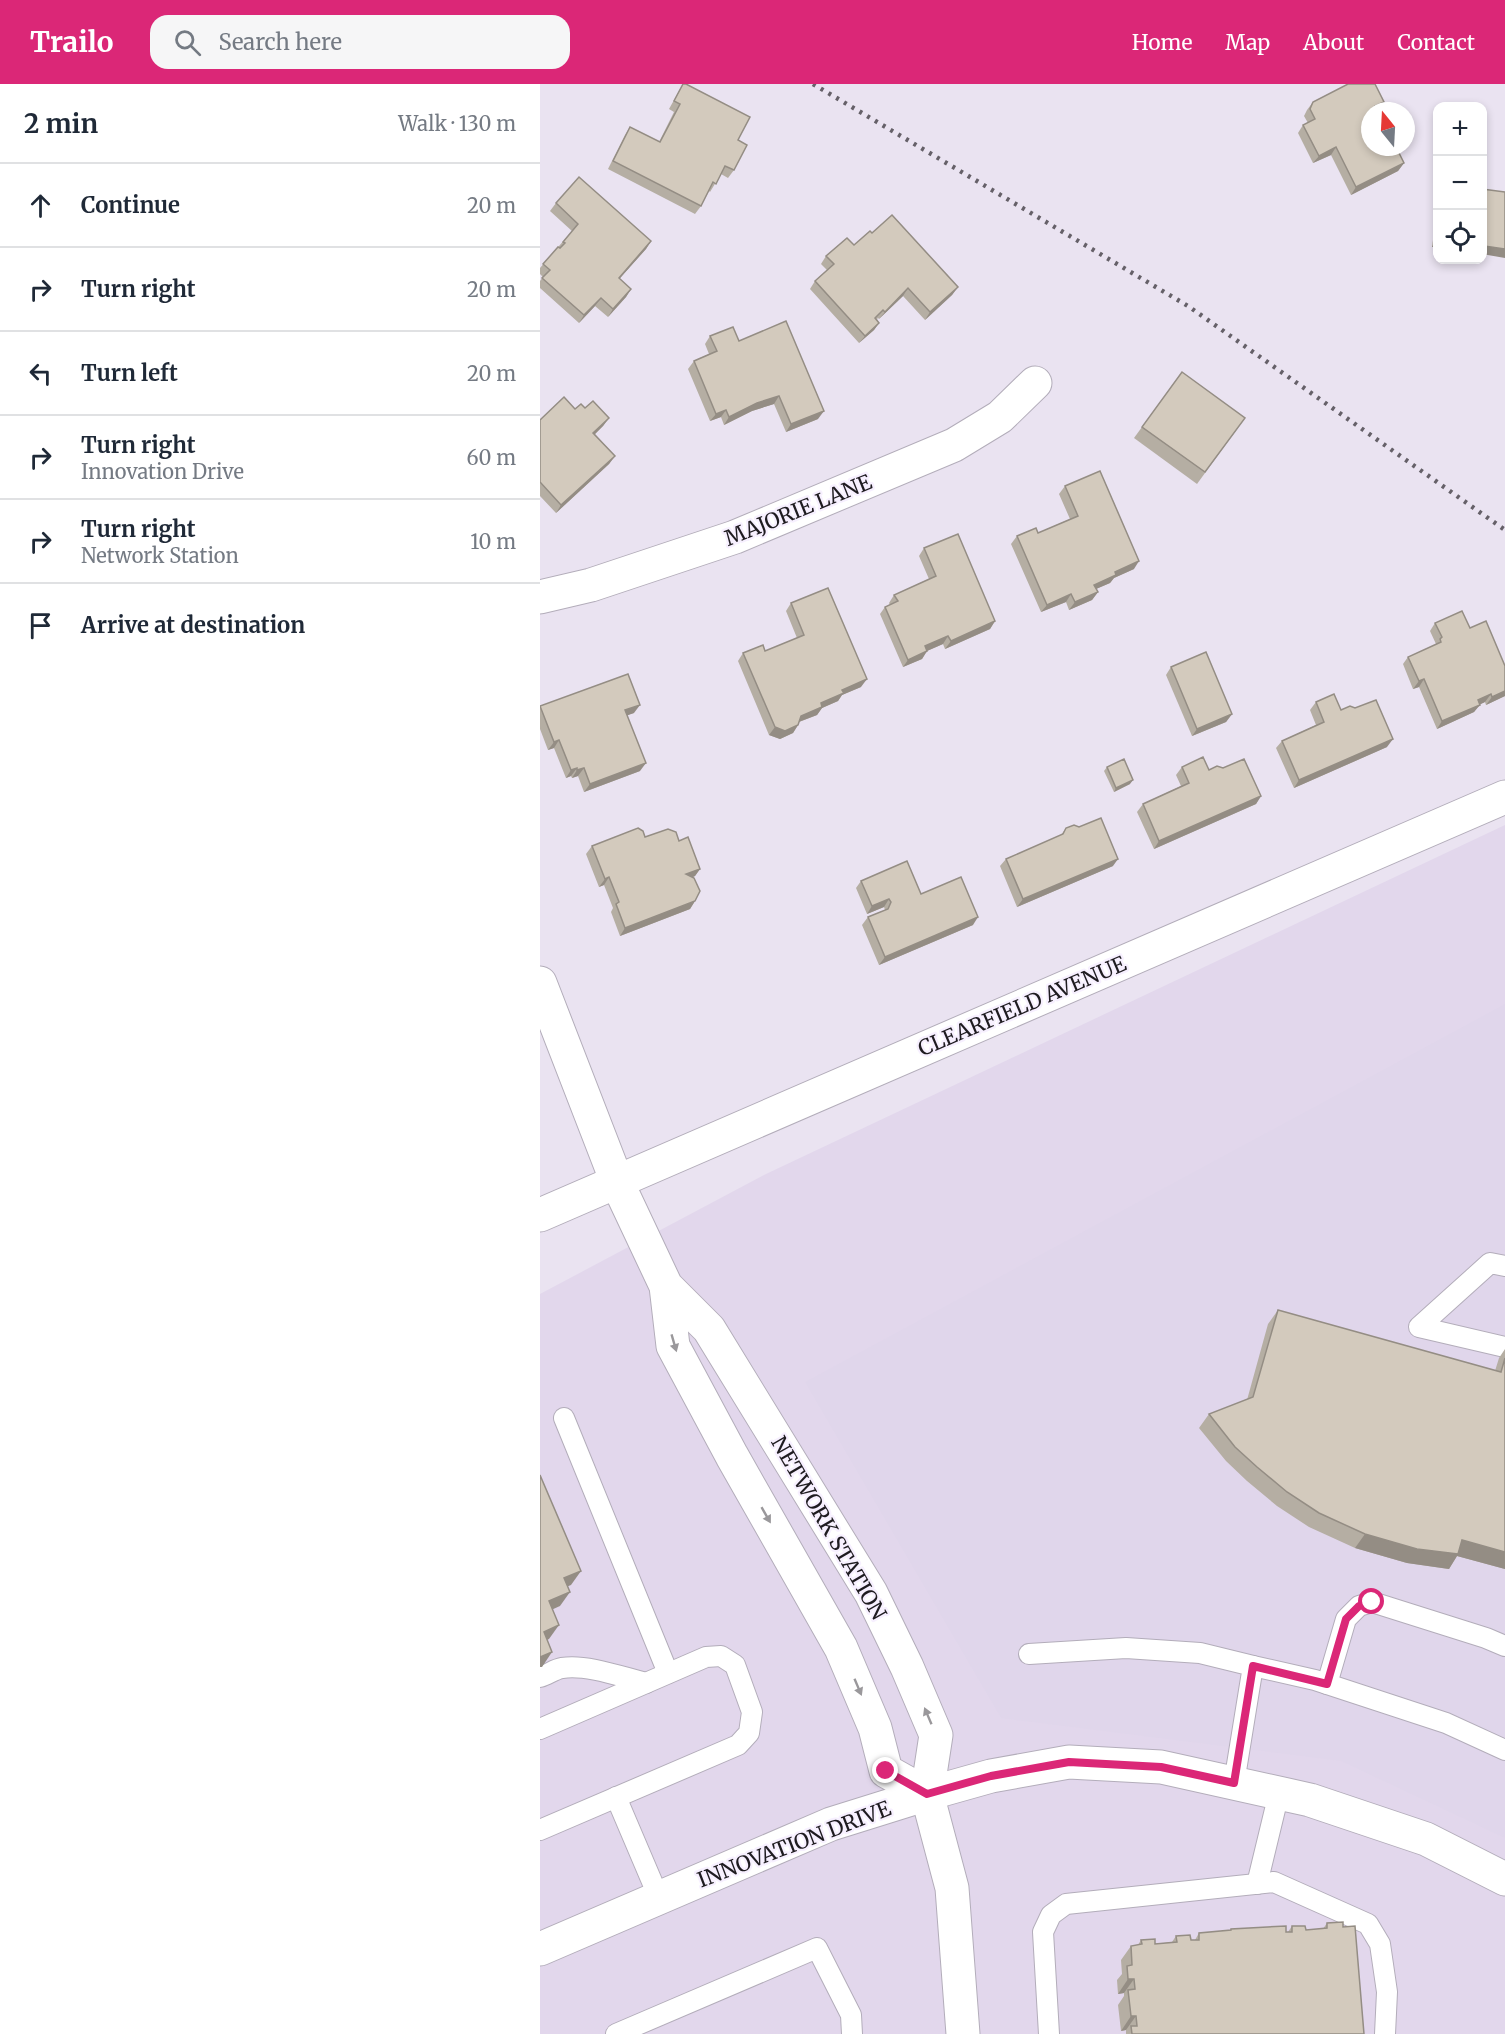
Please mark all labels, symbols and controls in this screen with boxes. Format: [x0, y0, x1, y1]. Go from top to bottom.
search box [150, 15, 570, 69]
text: Trailo [30, 24, 114, 60]
icon: search [171, 26, 204, 59]
text: Search here [219, 28, 342, 56]
text: Home [1132, 29, 1192, 56]
text: Map [1225, 29, 1270, 56]
text: About [1303, 29, 1364, 56]
text: Contact [1397, 29, 1475, 56]
north arrow [1361, 102, 1415, 156]
map controls [1433, 102, 1487, 264]
button: + [1433, 102, 1487, 156]
text: 2 min [24, 107, 98, 140]
text: Walk · 130 m [398, 111, 516, 136]
button: − [1433, 156, 1487, 210]
icon: ahead [24, 189, 57, 222]
text: Continue [81, 191, 180, 219]
text: 20 m [467, 193, 516, 218]
button: locate [1433, 210, 1487, 264]
icon: right [24, 273, 57, 306]
text: Turn right [81, 275, 195, 303]
text: 20 m [467, 277, 516, 302]
icon: left [24, 357, 57, 390]
text: Turn left [81, 359, 178, 387]
text: 20 m [467, 361, 516, 386]
text: Turn right [81, 431, 195, 459]
icon: right [24, 441, 57, 474]
text: 60 m [466, 445, 516, 470]
text: Innovation Drive [81, 459, 244, 484]
street label: MAJORIE LANE [720, 468, 876, 552]
text: Turn right [81, 515, 195, 543]
icon: right [24, 525, 57, 558]
text: 10 m [470, 529, 516, 554]
text: Network Station [81, 543, 239, 568]
icon: arrive [24, 609, 57, 642]
text: Arrive at destination [81, 611, 305, 639]
street label: CLEARFIELD AVENUE [914, 950, 1131, 1062]
one-way arrow [670, 1334, 680, 1353]
street label: NETWORK STATION [765, 1431, 893, 1625]
one-way arrow [761, 1507, 771, 1524]
route start [1358, 1588, 1384, 1614]
one-way arrow [854, 1678, 863, 1696]
one-way arrow [923, 1707, 932, 1724]
route end [872, 1757, 898, 1783]
street label: INNOVATION DRIVE [694, 1794, 895, 1893]

